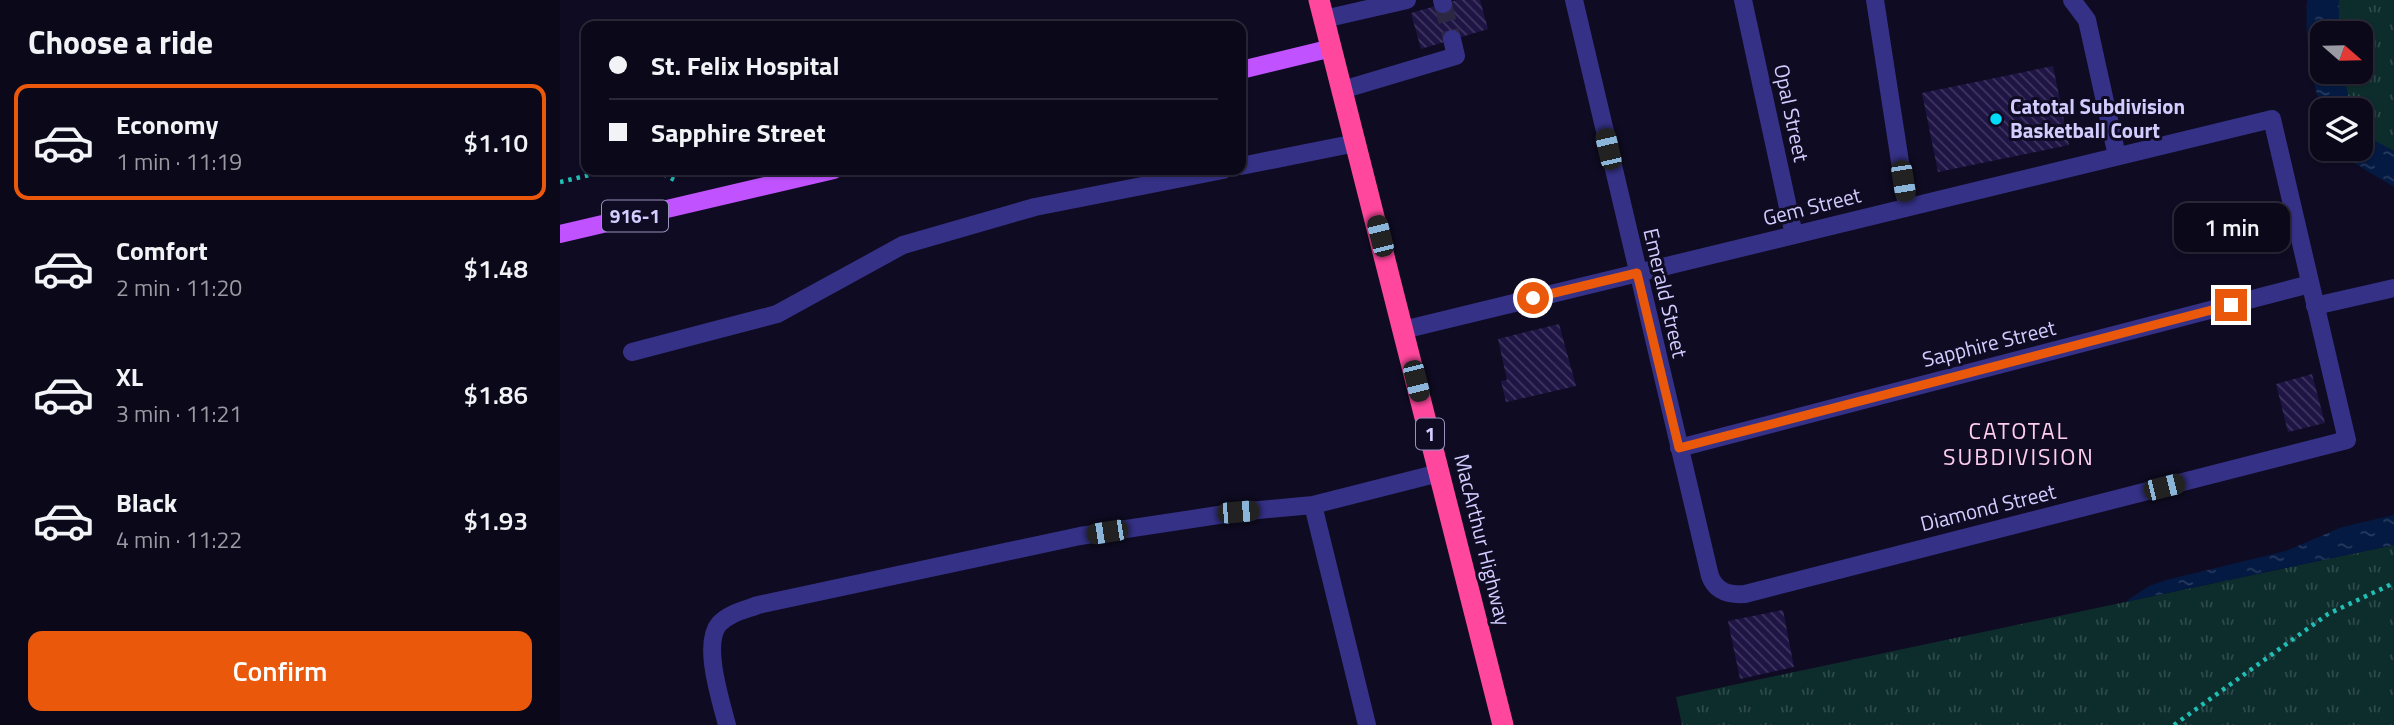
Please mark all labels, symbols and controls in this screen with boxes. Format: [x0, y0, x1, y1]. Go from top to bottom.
text: Choose a ride [28, 18, 213, 66]
north arrow [2310, 21, 2373, 84]
map controls [2310, 21, 2373, 161]
text: St. Felix Hospital [651, 46, 839, 85]
street label: Opal Street [1766, 61, 1818, 165]
place label: Catotal Subdivision Basketball Court [2010, 90, 2185, 146]
button: layers [2310, 98, 2373, 161]
text: Economy [116, 105, 218, 144]
icon: car [32, 111, 95, 174]
marker: Catotal Subdivision Basketball Court [1988, 111, 2004, 127]
text: Sapphire Street [651, 113, 826, 152]
text: $1.10 [464, 123, 528, 162]
car [1594, 126, 1623, 172]
text: 1 min · 11:19 [116, 144, 242, 179]
car [1890, 159, 1917, 203]
street label: Gem Street [1759, 178, 1865, 234]
road number: 916-1 [602, 200, 668, 232]
callout: 1 min [2173, 204, 2289, 252]
text: 1 min [2204, 210, 2260, 245]
car [1365, 213, 1396, 259]
street label: Emerald Street [1636, 225, 1697, 361]
text: Comfort [116, 231, 208, 270]
icon: car [32, 237, 95, 300]
text: $1.48 [464, 249, 528, 288]
text: 2 min · 11:20 [116, 270, 242, 305]
route start [1517, 282, 1549, 314]
route end [2215, 289, 2247, 321]
street label: Sapphire Street [1919, 311, 2059, 375]
text: XL [116, 357, 143, 396]
car [1401, 358, 1432, 404]
icon: car [32, 363, 95, 426]
text: $1.86 [464, 375, 528, 414]
text: 3 min · 11:21 [116, 396, 242, 431]
district label: CATOTAL SUBDIVISION [1943, 413, 2095, 474]
road number: 1 [1416, 418, 1444, 449]
street label: MacArthur Highway [1446, 451, 1520, 629]
car [2142, 472, 2187, 502]
street label: Diamond Street [1917, 475, 2059, 539]
text: Black [116, 483, 177, 522]
icon: car [32, 489, 95, 552]
car [1217, 500, 1260, 524]
text: $1.93 [464, 501, 528, 540]
car [1085, 518, 1130, 546]
text: 4 min · 11:22 [116, 522, 242, 557]
button: Confirm [28, 631, 532, 711]

